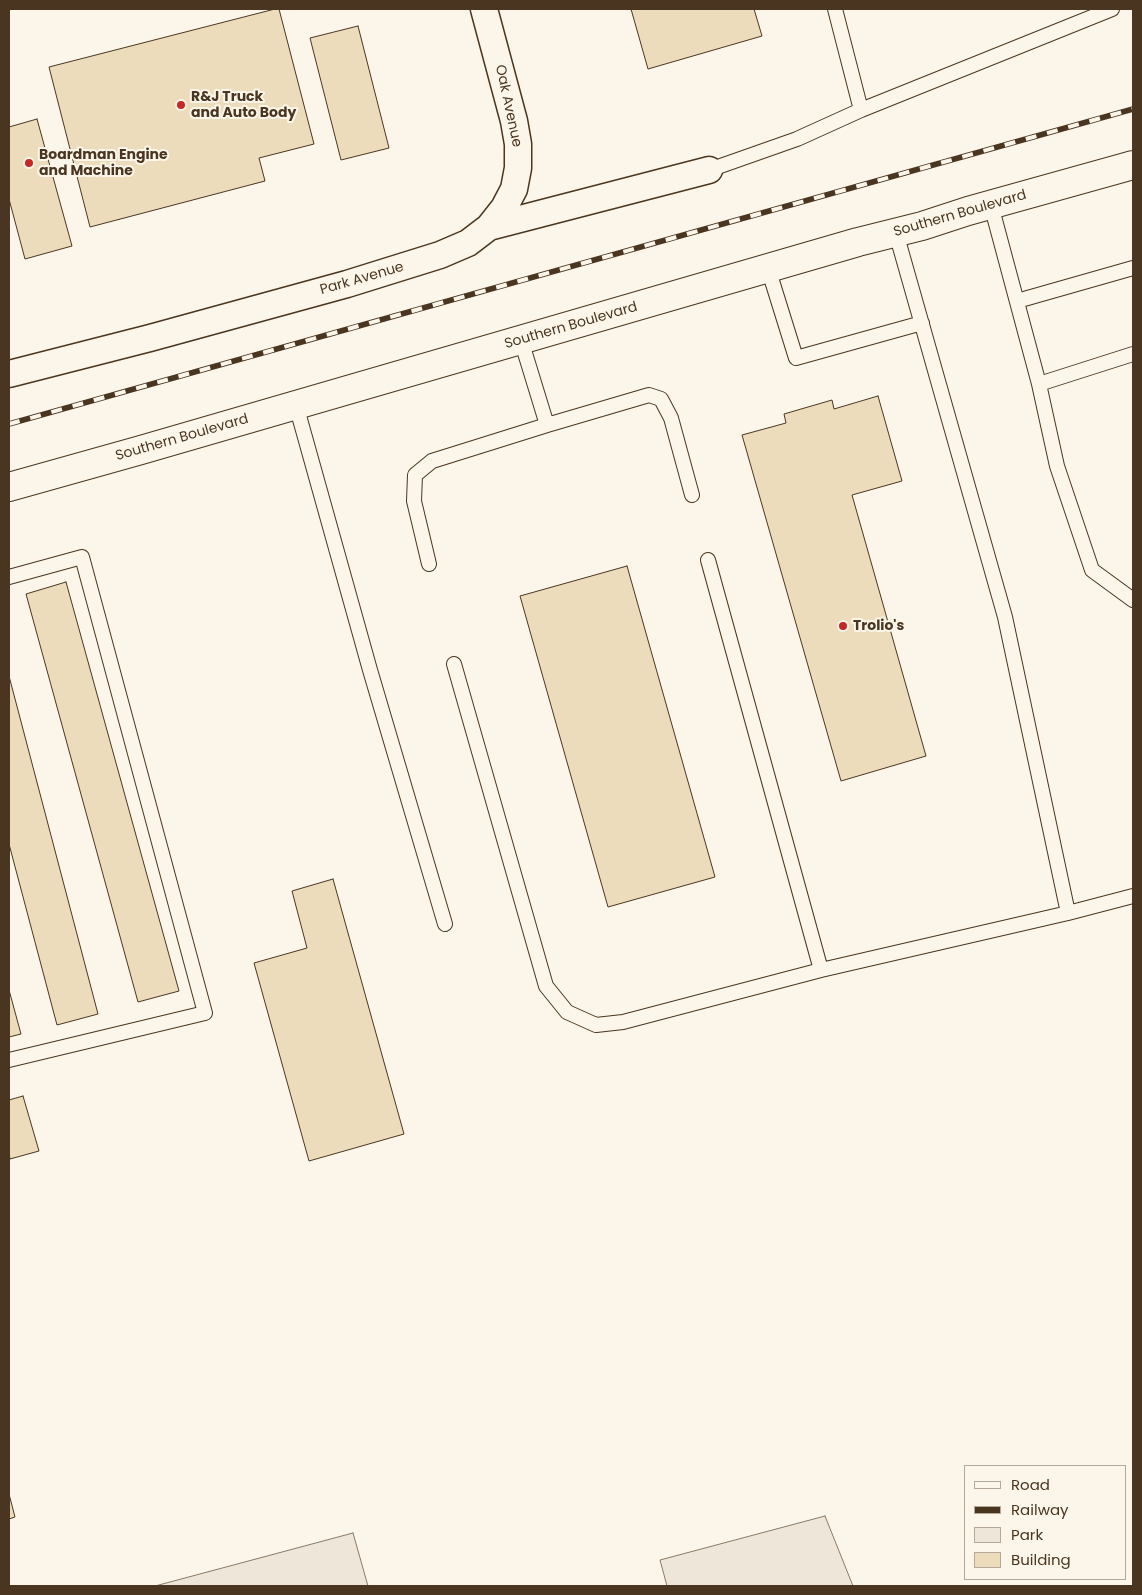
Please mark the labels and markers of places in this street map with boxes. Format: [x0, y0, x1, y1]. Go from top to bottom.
place label: R&J Truck and Auto Body [191, 89, 296, 121]
marker: R&J Truck and Auto Body [175, 99, 187, 111]
place label: Boardman Engine and Machine [39, 147, 168, 180]
marker: Boardman Engine and Machine [23, 157, 35, 169]
place label: Trolio's [853, 618, 904, 634]
marker: Trolio's [837, 620, 849, 632]

